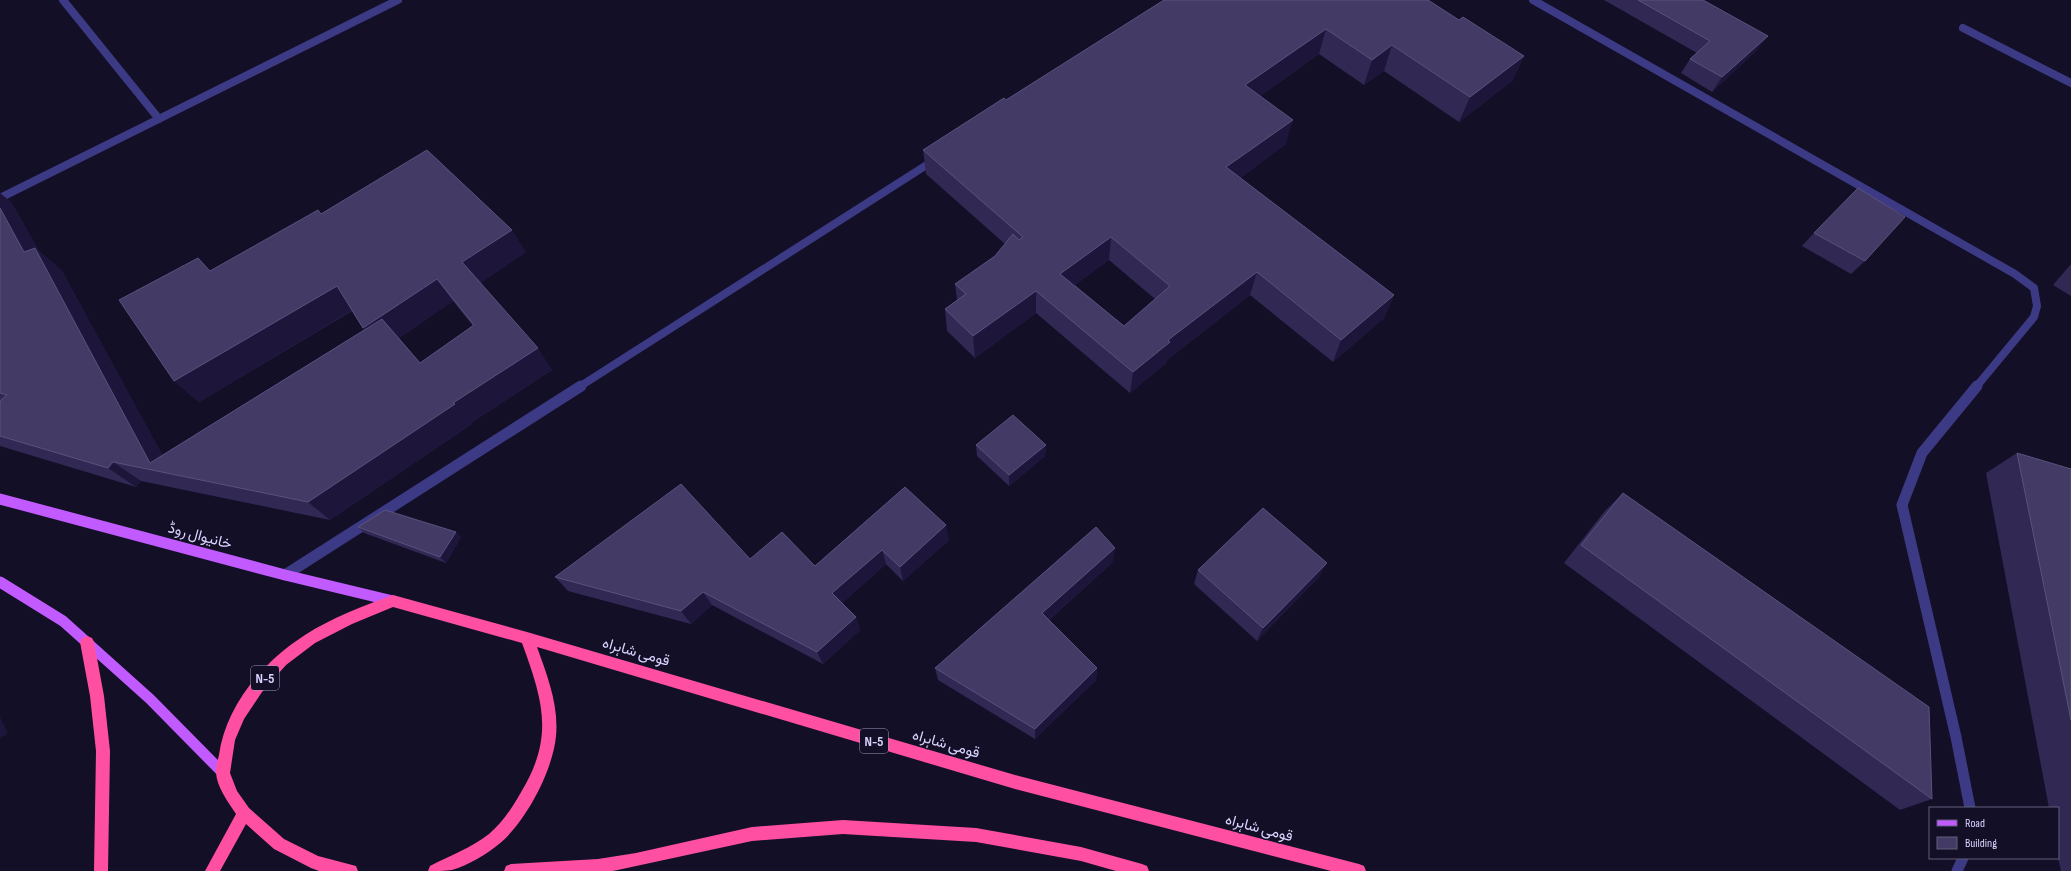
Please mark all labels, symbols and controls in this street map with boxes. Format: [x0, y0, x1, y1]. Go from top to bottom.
street label: خانیوال روڈ [166, 518, 234, 554]
street label: قومی شاہراہ [600, 633, 672, 671]
road number: N-5 [251, 666, 279, 690]
street label: قومی شاہراہ [910, 725, 982, 763]
road number: N-5 [860, 729, 888, 753]
legend [1929, 807, 2059, 859]
street label: قومی شاہراہ [1223, 810, 1295, 846]
text: Road [1965, 816, 1985, 831]
text: Building [1965, 836, 1997, 851]

